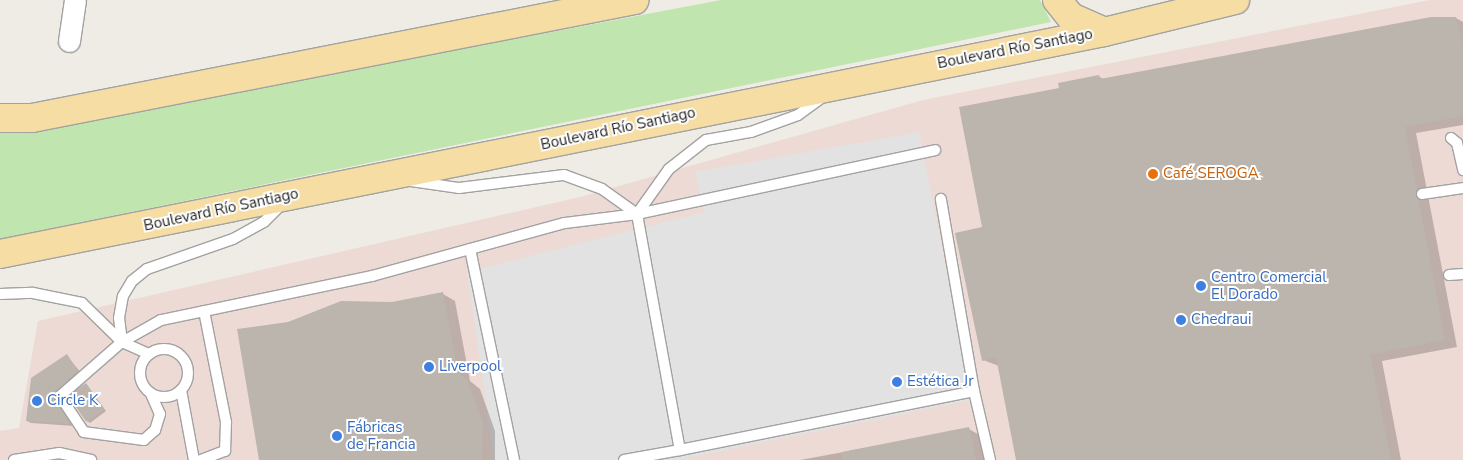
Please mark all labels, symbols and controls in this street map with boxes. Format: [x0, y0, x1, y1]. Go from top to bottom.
street label: Boulevard Río Santiago [936, 25, 1094, 73]
street label: Boulevard Río Santiago [539, 104, 697, 154]
place label: Café SEROGA [1163, 165, 1259, 183]
marker: Café SEROGA [1147, 168, 1159, 180]
street label: Boulevard Río Santiago [142, 185, 300, 235]
place label: Centro Comercial El Dorado [1211, 268, 1327, 303]
marker: Centro Comercial El Dorado [1195, 280, 1207, 292]
place label: Chedraui [1191, 311, 1251, 329]
marker: Chedraui [1175, 314, 1187, 326]
place label: Liverpool [439, 358, 501, 376]
marker: Liverpool [423, 361, 435, 373]
place label: Estética Jr [907, 373, 974, 391]
marker: Estética Jr [891, 376, 903, 388]
place label: Circle K [47, 392, 98, 410]
marker: Circle K [31, 395, 43, 407]
place label: Fábricas de Francia [347, 418, 416, 453]
marker: Fábricas de Francia [331, 430, 343, 442]

